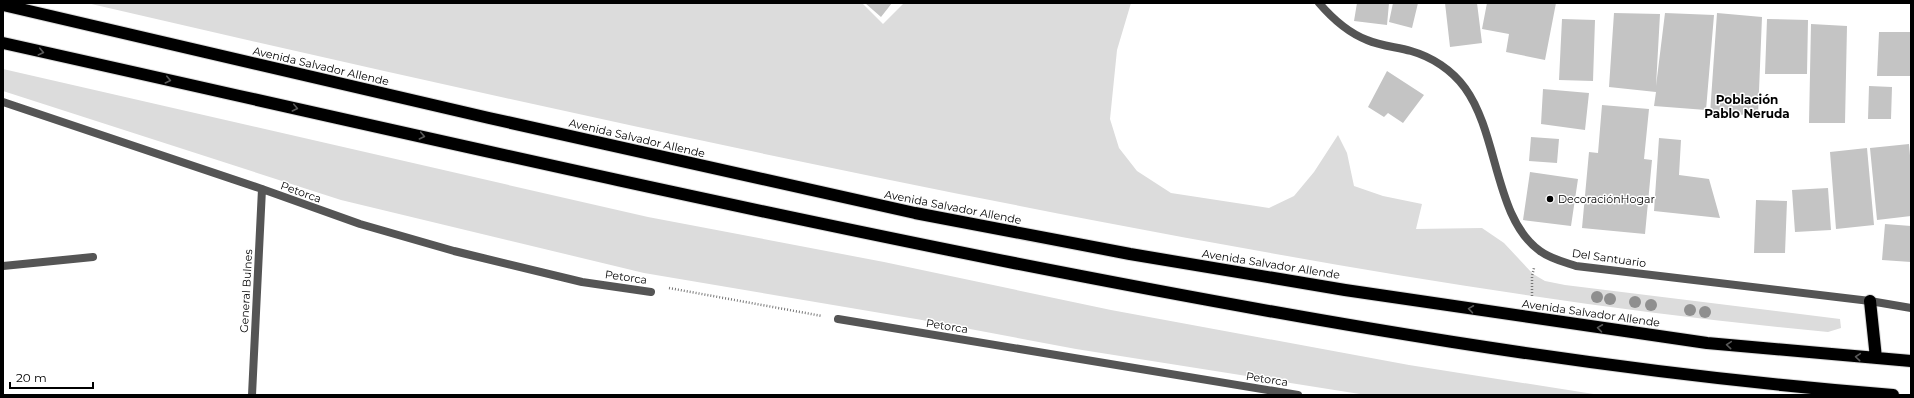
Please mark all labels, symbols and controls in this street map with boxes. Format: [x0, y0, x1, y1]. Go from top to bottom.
street label: Avenida Salvador Allende [252, 44, 391, 89]
one-way arrow [38, 47, 44, 55]
one-way arrow [164, 75, 171, 84]
district label: Población Pablo Neruda [1704, 92, 1790, 121]
one-way arrow [292, 104, 298, 112]
street label: Avenida Salvador Allende [568, 116, 707, 161]
one-way arrow [419, 132, 425, 140]
street label: Petorca [279, 178, 323, 206]
street label: Avenida Salvador Allende [883, 187, 1023, 227]
place label: DecoraciónHogar [1558, 192, 1655, 206]
marker: DecoraciónHogar [1545, 194, 1555, 204]
street label: Avenida Salvador Allende [1201, 246, 1341, 282]
street label: Del Santuario [1571, 246, 1647, 270]
street label: General Bulnes [237, 248, 255, 333]
street label: Petorca [604, 267, 648, 287]
street label: Avenida Salvador Allende [1521, 296, 1661, 330]
one-way arrow [1468, 305, 1474, 314]
street label: Petorca [925, 316, 969, 336]
one-way arrow [1597, 324, 1603, 333]
one-way arrow [1726, 341, 1732, 350]
one-way arrow [1855, 352, 1861, 361]
scale bar [10, 364, 93, 390]
street label: Petorca [1245, 369, 1289, 389]
text: 20 m [16, 370, 47, 385]

